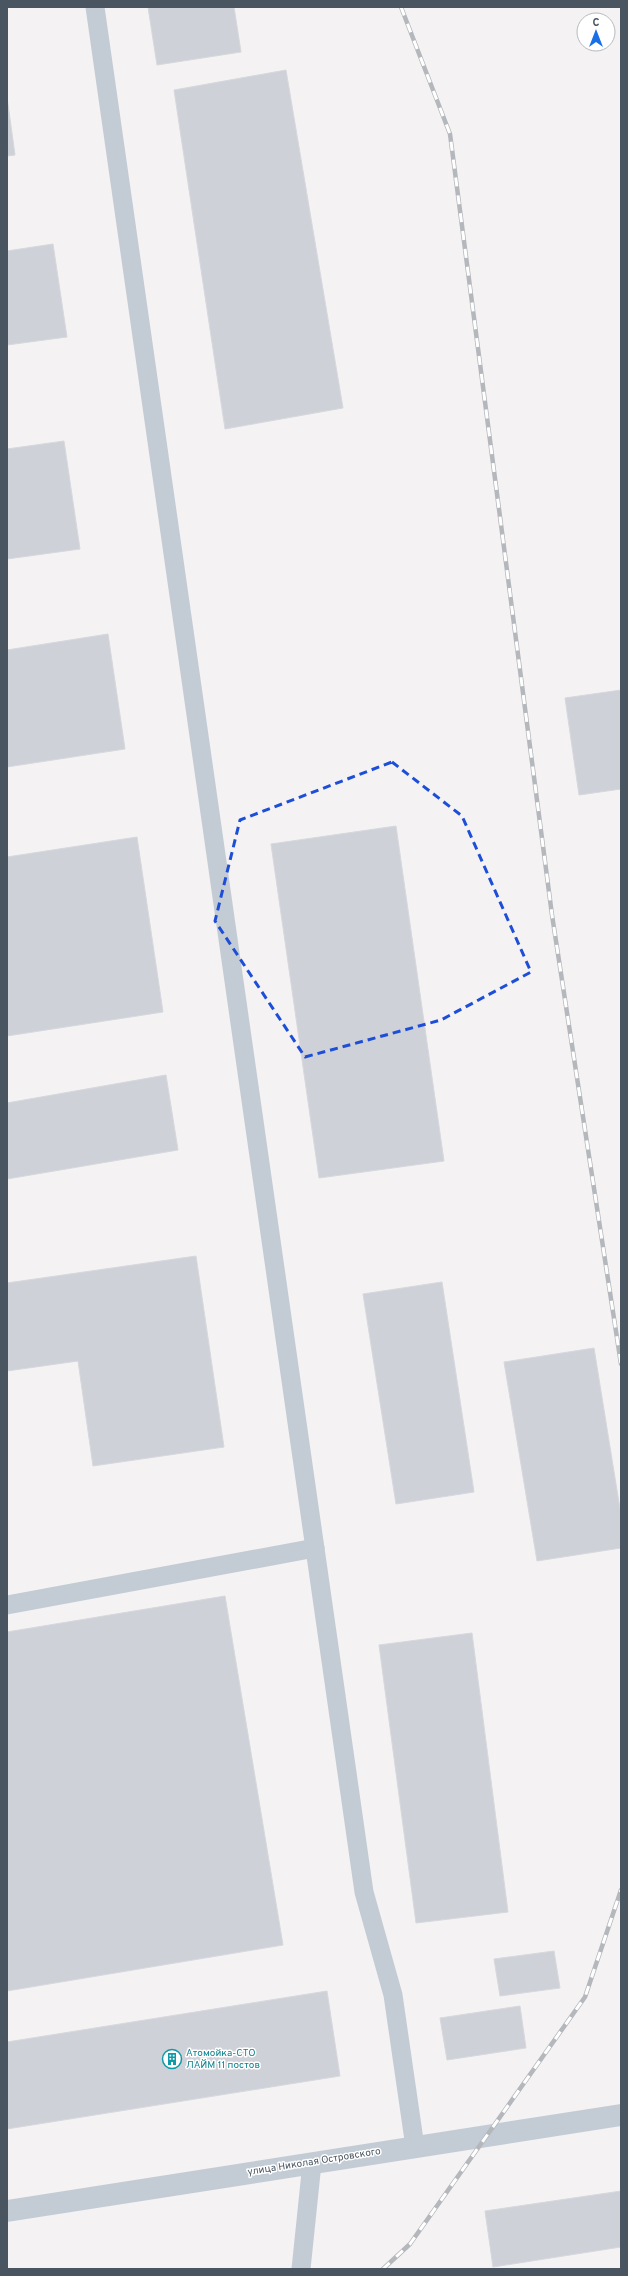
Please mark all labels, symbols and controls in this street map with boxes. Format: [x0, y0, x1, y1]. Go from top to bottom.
north arrow [576, 12, 616, 52]
text: С [592, 16, 600, 30]
place label: Атомойка-СТО ЛАЙМ 11 постов [186, 2047, 260, 2072]
building icon: Атомойка-СТО ЛАЙМ 11 постов [161, 2048, 183, 2070]
street label: улица Николая Островского [246, 2145, 382, 2179]

